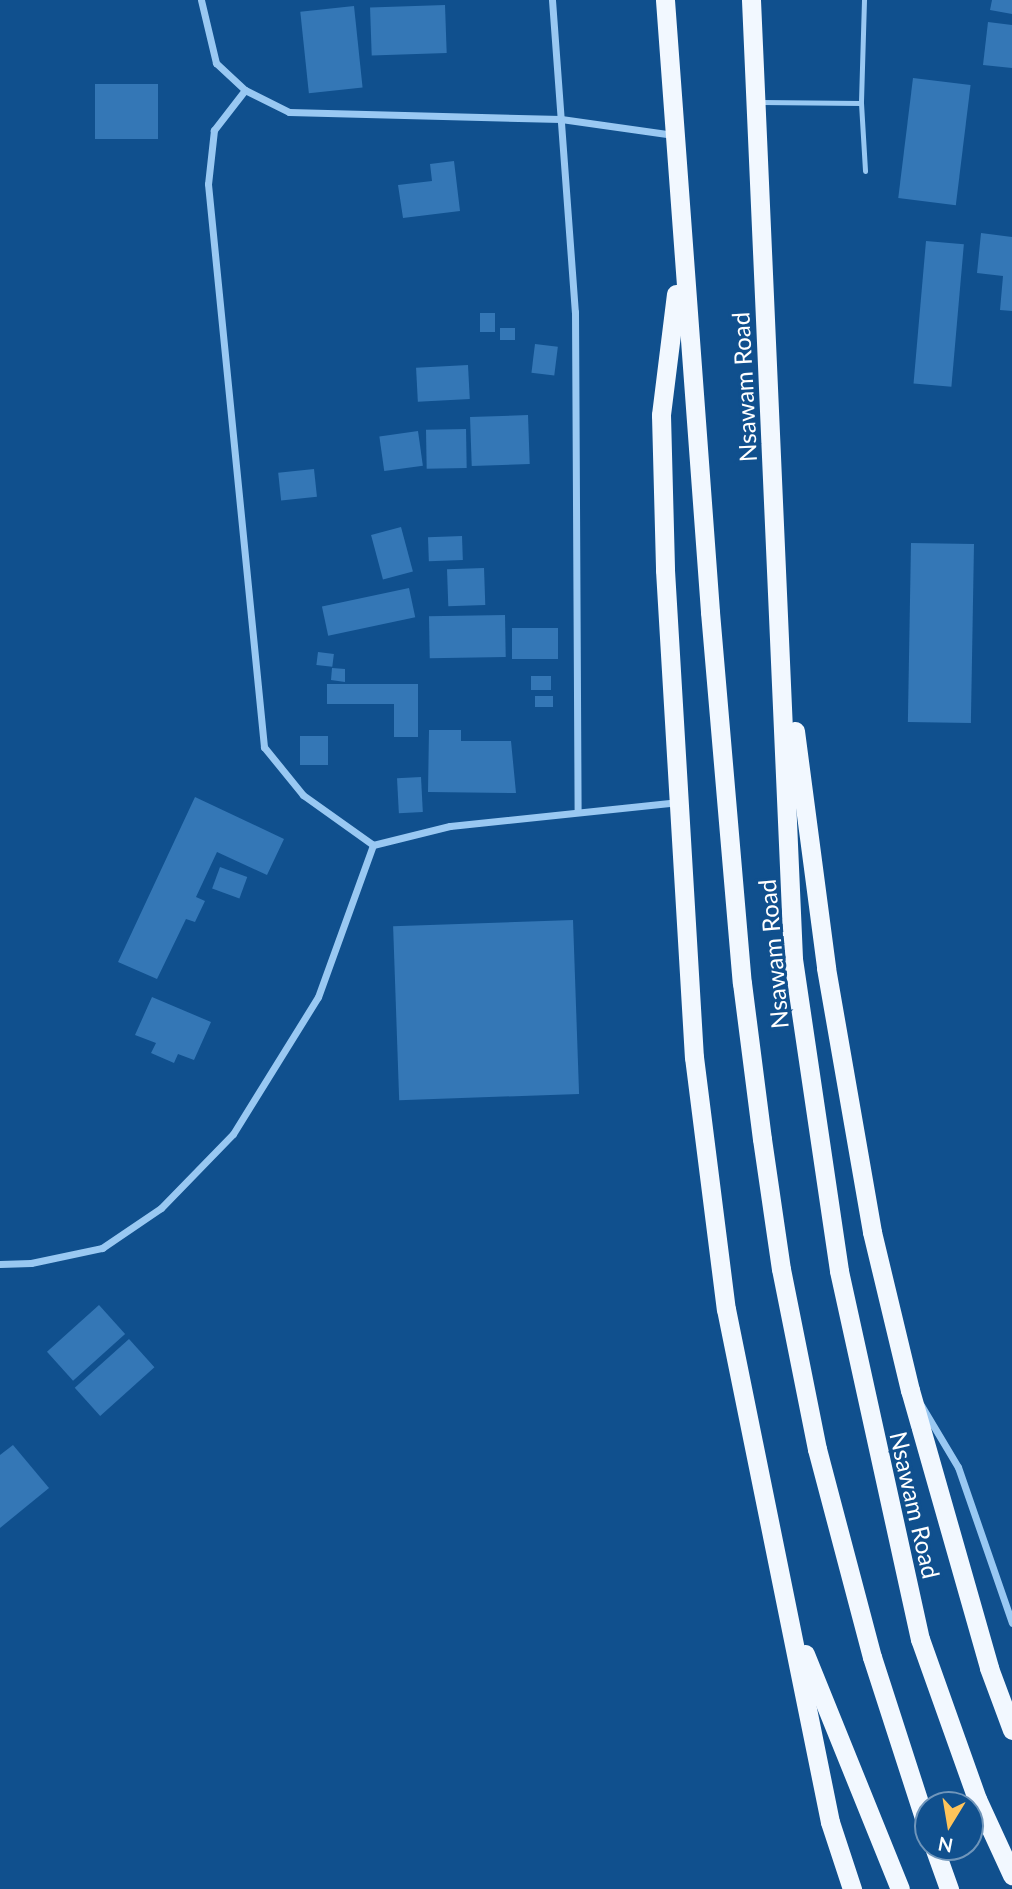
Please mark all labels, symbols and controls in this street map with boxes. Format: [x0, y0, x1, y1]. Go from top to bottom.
street label: Nsawam Road [726, 311, 762, 463]
street label: Nsawam Road [752, 878, 794, 1030]
street label: Nsawam Road [884, 1429, 946, 1581]
north arrow [914, 1791, 984, 1861]
text: N [936, 1832, 955, 1858]

